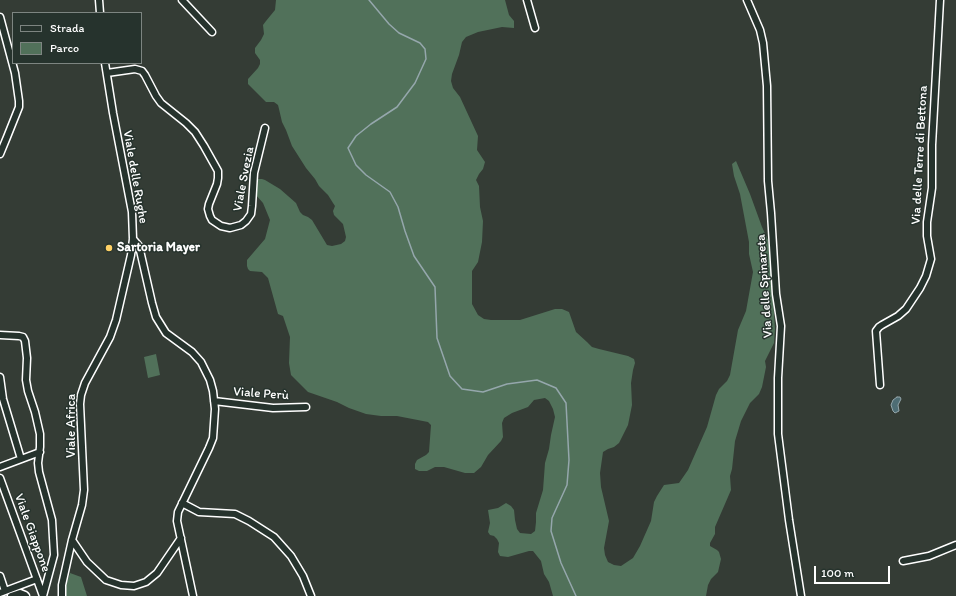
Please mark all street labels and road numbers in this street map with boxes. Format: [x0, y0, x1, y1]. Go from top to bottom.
street label: Via delle Terre di Bettona [909, 85, 931, 225]
street label: Viale delle Rughe [119, 129, 151, 225]
street label: Viale Svezia [230, 145, 258, 213]
street label: Via delle Spinareta [754, 234, 776, 338]
street label: Viale Perù [233, 384, 289, 404]
street label: Viale Africa [64, 394, 80, 458]
street label: Viale Giappone [11, 492, 53, 574]

